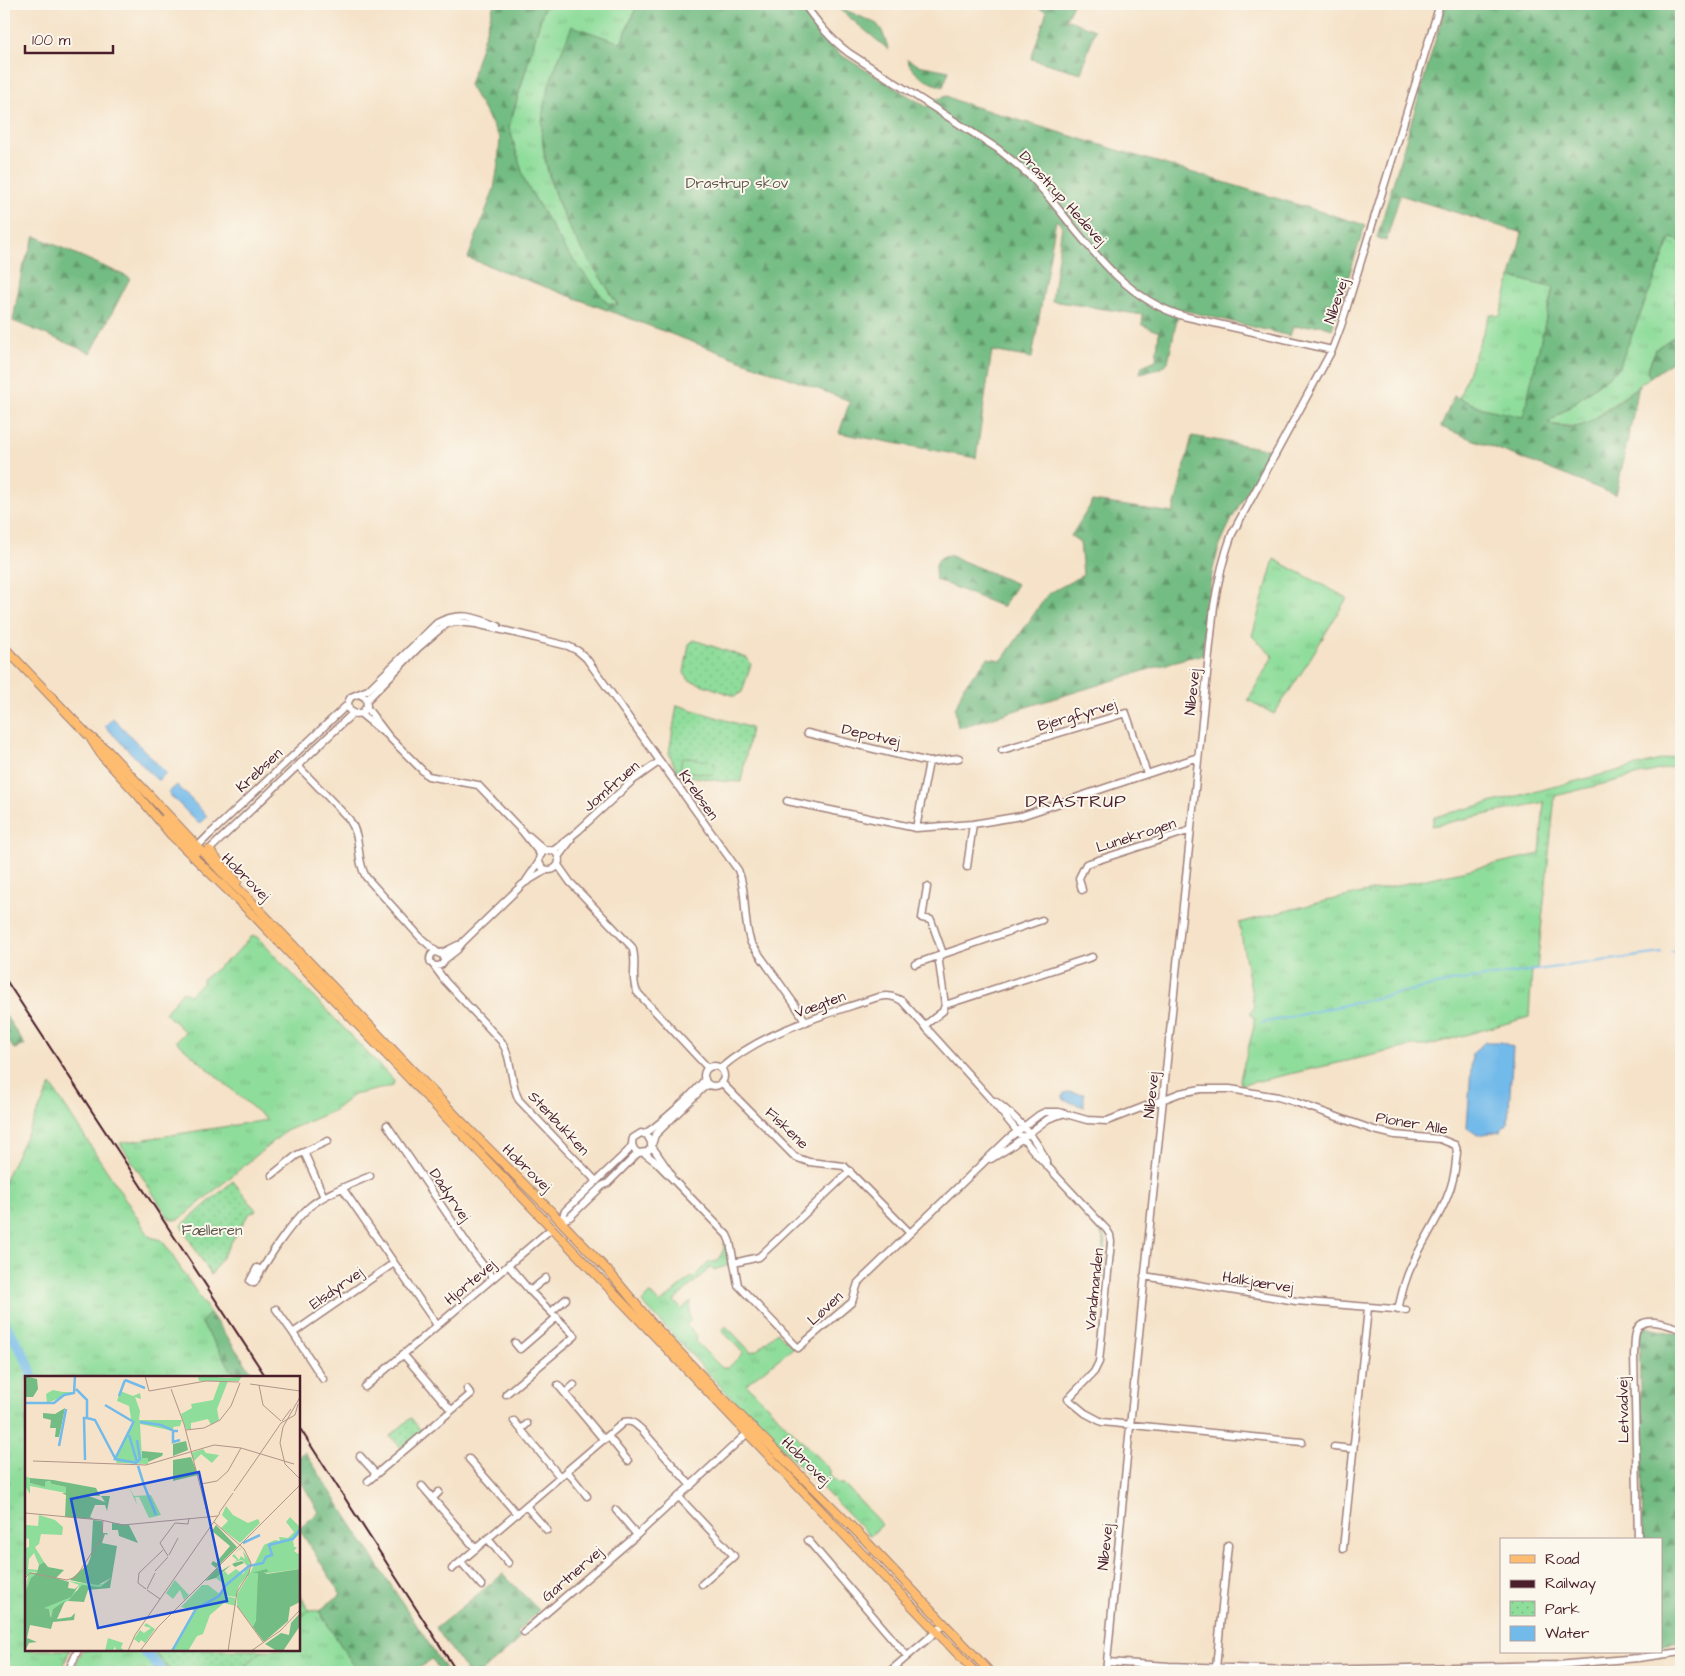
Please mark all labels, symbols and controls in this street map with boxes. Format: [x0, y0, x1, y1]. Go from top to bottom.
scale bar [25, 22, 112, 54]
text: 100 m [32, 30, 71, 51]
street label: Drastrup Hedevej [1014, 146, 1111, 251]
park label: Drastrup skov [686, 173, 788, 194]
street label: Nibevej [1319, 275, 1354, 327]
street label: Nibevej [1180, 667, 1205, 716]
street label: Bjergfyrvej [1035, 694, 1120, 738]
street label: Depotvej [840, 719, 902, 752]
street label: Krebsen [231, 743, 288, 797]
street label: Jomfruen [579, 756, 644, 817]
street label: Krebsen [674, 766, 724, 825]
district label: DRASTRUP [1025, 789, 1127, 814]
street label: Lunekrogen [1093, 813, 1180, 859]
street label: Hobrovej [217, 848, 275, 907]
street label: Vægten [792, 985, 849, 1024]
street label: Nibevej [1139, 1070, 1164, 1119]
street label: Stenbukken [523, 1086, 594, 1161]
street label: Fiskene [760, 1103, 813, 1154]
street label: Pioner Alle [1374, 1107, 1449, 1140]
street label: Hobrovej [497, 1140, 556, 1197]
street label: Dådyrvej [423, 1164, 475, 1227]
park label: Fælleren [182, 1220, 243, 1241]
street label: Vandmanden [1080, 1247, 1109, 1331]
street label: Hjortevej [440, 1254, 501, 1310]
street label: Elsdyrvej [305, 1262, 368, 1315]
street label: Halkjærvej [1221, 1267, 1295, 1299]
street label: Løven [803, 1286, 848, 1330]
inset map [25, 1376, 300, 1651]
street label: Letvadvej [1612, 1376, 1635, 1443]
street label: Hobrovej [777, 1432, 835, 1491]
street label: Nibevej [1093, 1522, 1118, 1571]
legend [1500, 1538, 1662, 1654]
street label: Gartnervej [537, 1542, 608, 1607]
text: Road [1545, 1549, 1580, 1570]
text: Railway [1545, 1573, 1596, 1595]
text: Park [1545, 1599, 1580, 1620]
text: Water [1545, 1623, 1589, 1644]

